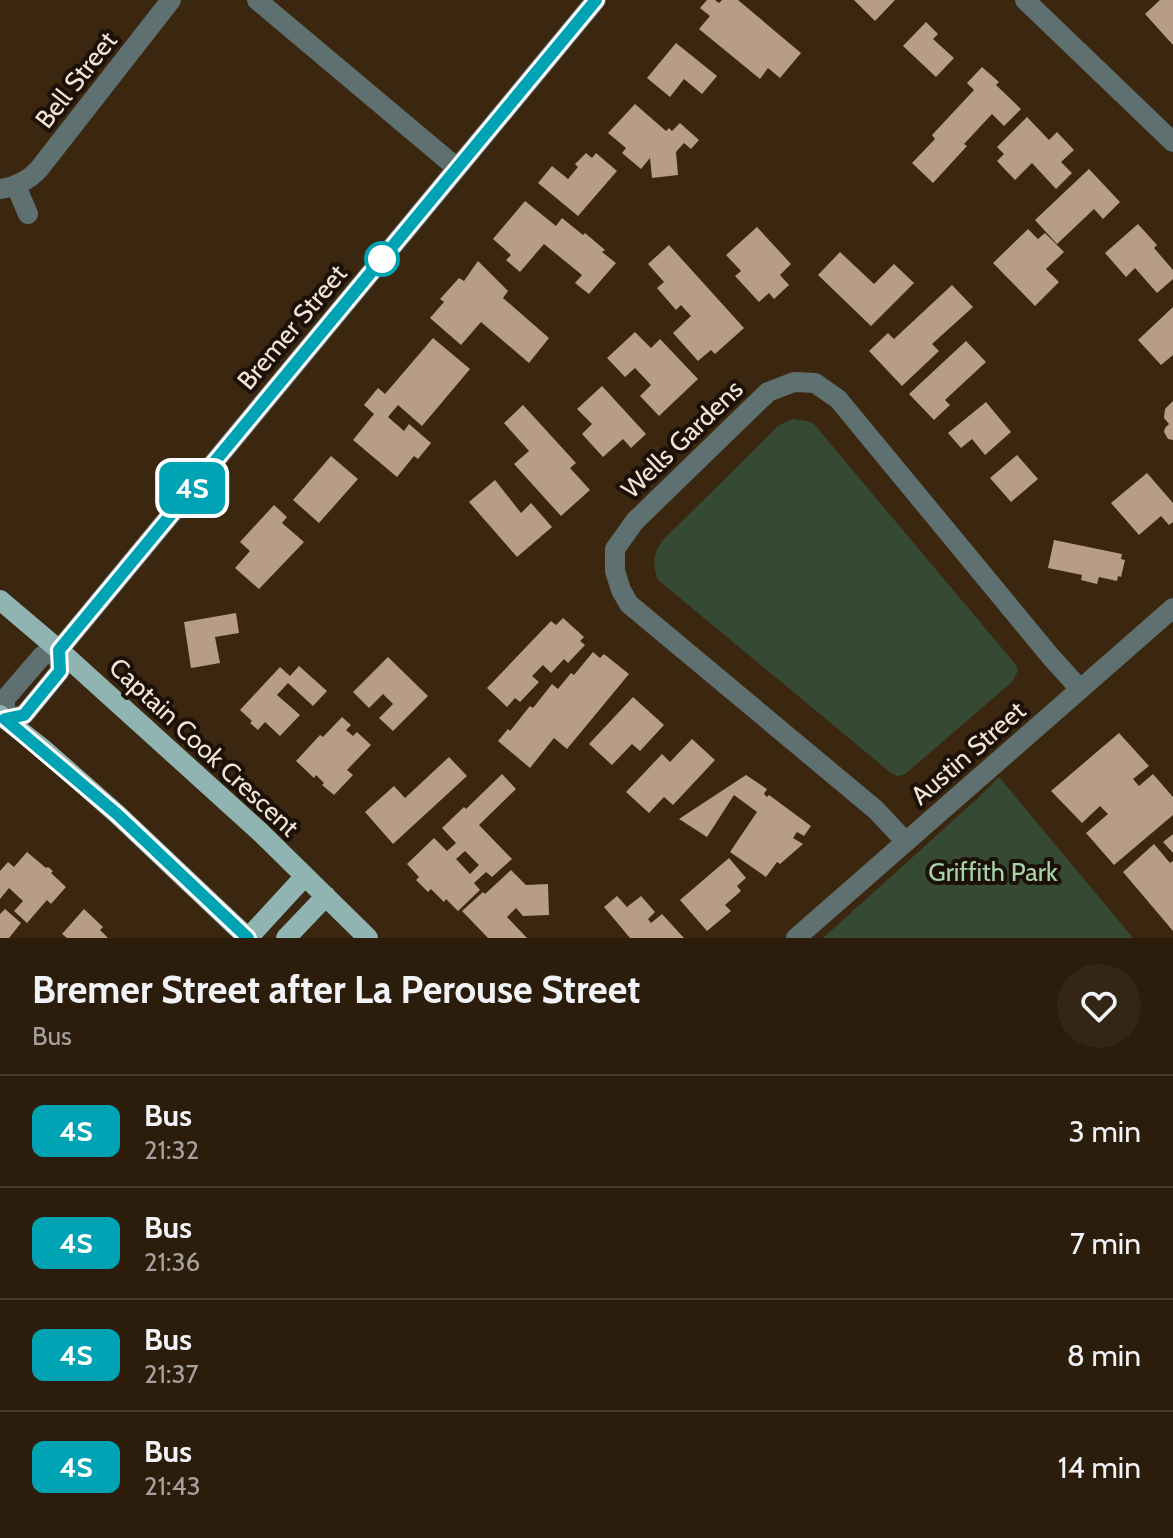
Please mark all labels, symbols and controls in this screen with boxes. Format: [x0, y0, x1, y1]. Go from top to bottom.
street label: Bell Street [28, 25, 124, 135]
unlabelled marker [365, 242, 399, 276]
street label: Bremer Street [230, 258, 354, 396]
street label: Wells Gardens [615, 373, 750, 505]
line badge: 4S [156, 462, 228, 514]
text: 4S [175, 471, 209, 505]
street label: Captain Cook Crescent [103, 651, 306, 843]
street label: Austin Street [904, 694, 1032, 812]
park label: Griffith Park [928, 856, 1058, 888]
button: heart [1057, 964, 1141, 1048]
text: Bremer Street after La Perouse Street [32, 966, 640, 1013]
text: Bus [32, 1020, 72, 1052]
text: Bus [144, 1097, 192, 1134]
text: 3 min [1069, 1113, 1141, 1150]
text: 4S [59, 1114, 93, 1148]
text: 21:32 [144, 1134, 199, 1166]
text: Bus [144, 1209, 192, 1246]
text: 7 min [1070, 1225, 1141, 1262]
text: 4S [59, 1226, 93, 1260]
text: 21:36 [144, 1246, 200, 1278]
text: Bus [144, 1321, 192, 1358]
text: 8 min [1067, 1337, 1141, 1374]
text: 4S [59, 1338, 93, 1372]
text: 21:37 [144, 1358, 199, 1390]
text: Bus [144, 1433, 192, 1470]
text: 14 min [1058, 1449, 1141, 1486]
text: 4S [59, 1450, 93, 1484]
text: 21:43 [144, 1470, 201, 1502]

